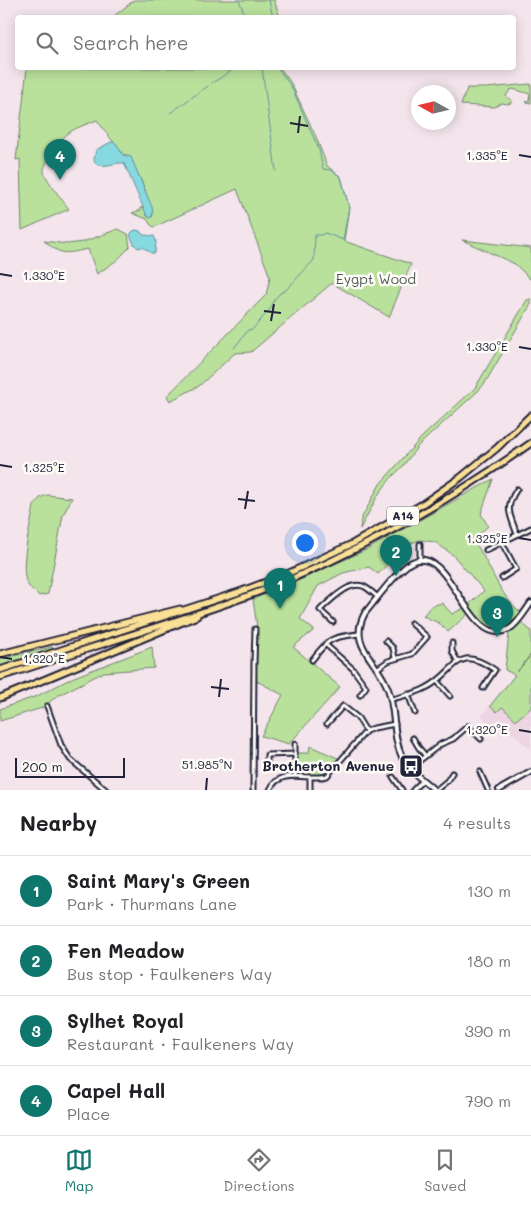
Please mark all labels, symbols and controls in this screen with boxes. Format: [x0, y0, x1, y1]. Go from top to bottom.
search box [15, 15, 516, 70]
icon: search [33, 29, 61, 57]
text: Search here [73, 30, 189, 55]
north arrow [411, 85, 456, 130]
pin: 4 [44, 139, 76, 180]
text: 1.335°E [466, 147, 508, 163]
text: 1.330°E [23, 267, 65, 283]
park label: Eygpt Wood [336, 269, 416, 288]
text: 1.330°E [466, 338, 508, 354]
text: 1.325°E [23, 459, 65, 475]
road number: A14 [387, 506, 419, 526]
your location [292, 530, 318, 556]
text: 1.325°E [466, 530, 508, 546]
pin: 2 [380, 535, 412, 576]
pin: 1 [264, 568, 296, 609]
pin: 3 [481, 596, 513, 637]
text: 1.320°E [23, 650, 65, 666]
text: 1.320°E [466, 721, 508, 737]
bus stop icon: Brotherton Avenue [398, 753, 424, 779]
scale bar [15, 755, 125, 778]
text: 51.985°N [182, 756, 232, 772]
place label: Brotherton Avenue [262, 756, 394, 775]
text: 200 m [22, 757, 63, 776]
text: Nearby [20, 809, 97, 836]
text: 4 results [443, 812, 511, 833]
text: Saint Mary's Green [67, 868, 250, 893]
text: 1 [32, 880, 40, 901]
text: 130 m [467, 880, 511, 901]
text: Park · Thurmans Lane [67, 893, 237, 914]
text: Fen Meadow [67, 938, 185, 963]
text: 2 [32, 950, 40, 971]
text: 180 m [466, 950, 511, 971]
text: Bus stop · Faulkeners Way [67, 963, 272, 984]
text: Sylhet Royal [67, 1008, 184, 1033]
text: 3 [31, 1020, 41, 1041]
text: 390 m [464, 1020, 511, 1041]
text: Restaurant · Faulkeners Way [67, 1033, 294, 1054]
text: Capel Hall [67, 1078, 165, 1103]
text: 4 [31, 1090, 41, 1111]
text: 790 m [465, 1090, 511, 1111]
text: Place [67, 1103, 110, 1124]
tab: Map [65, 1146, 93, 1195]
tab: Directions [223, 1146, 295, 1195]
tab: Saved [424, 1146, 466, 1195]

